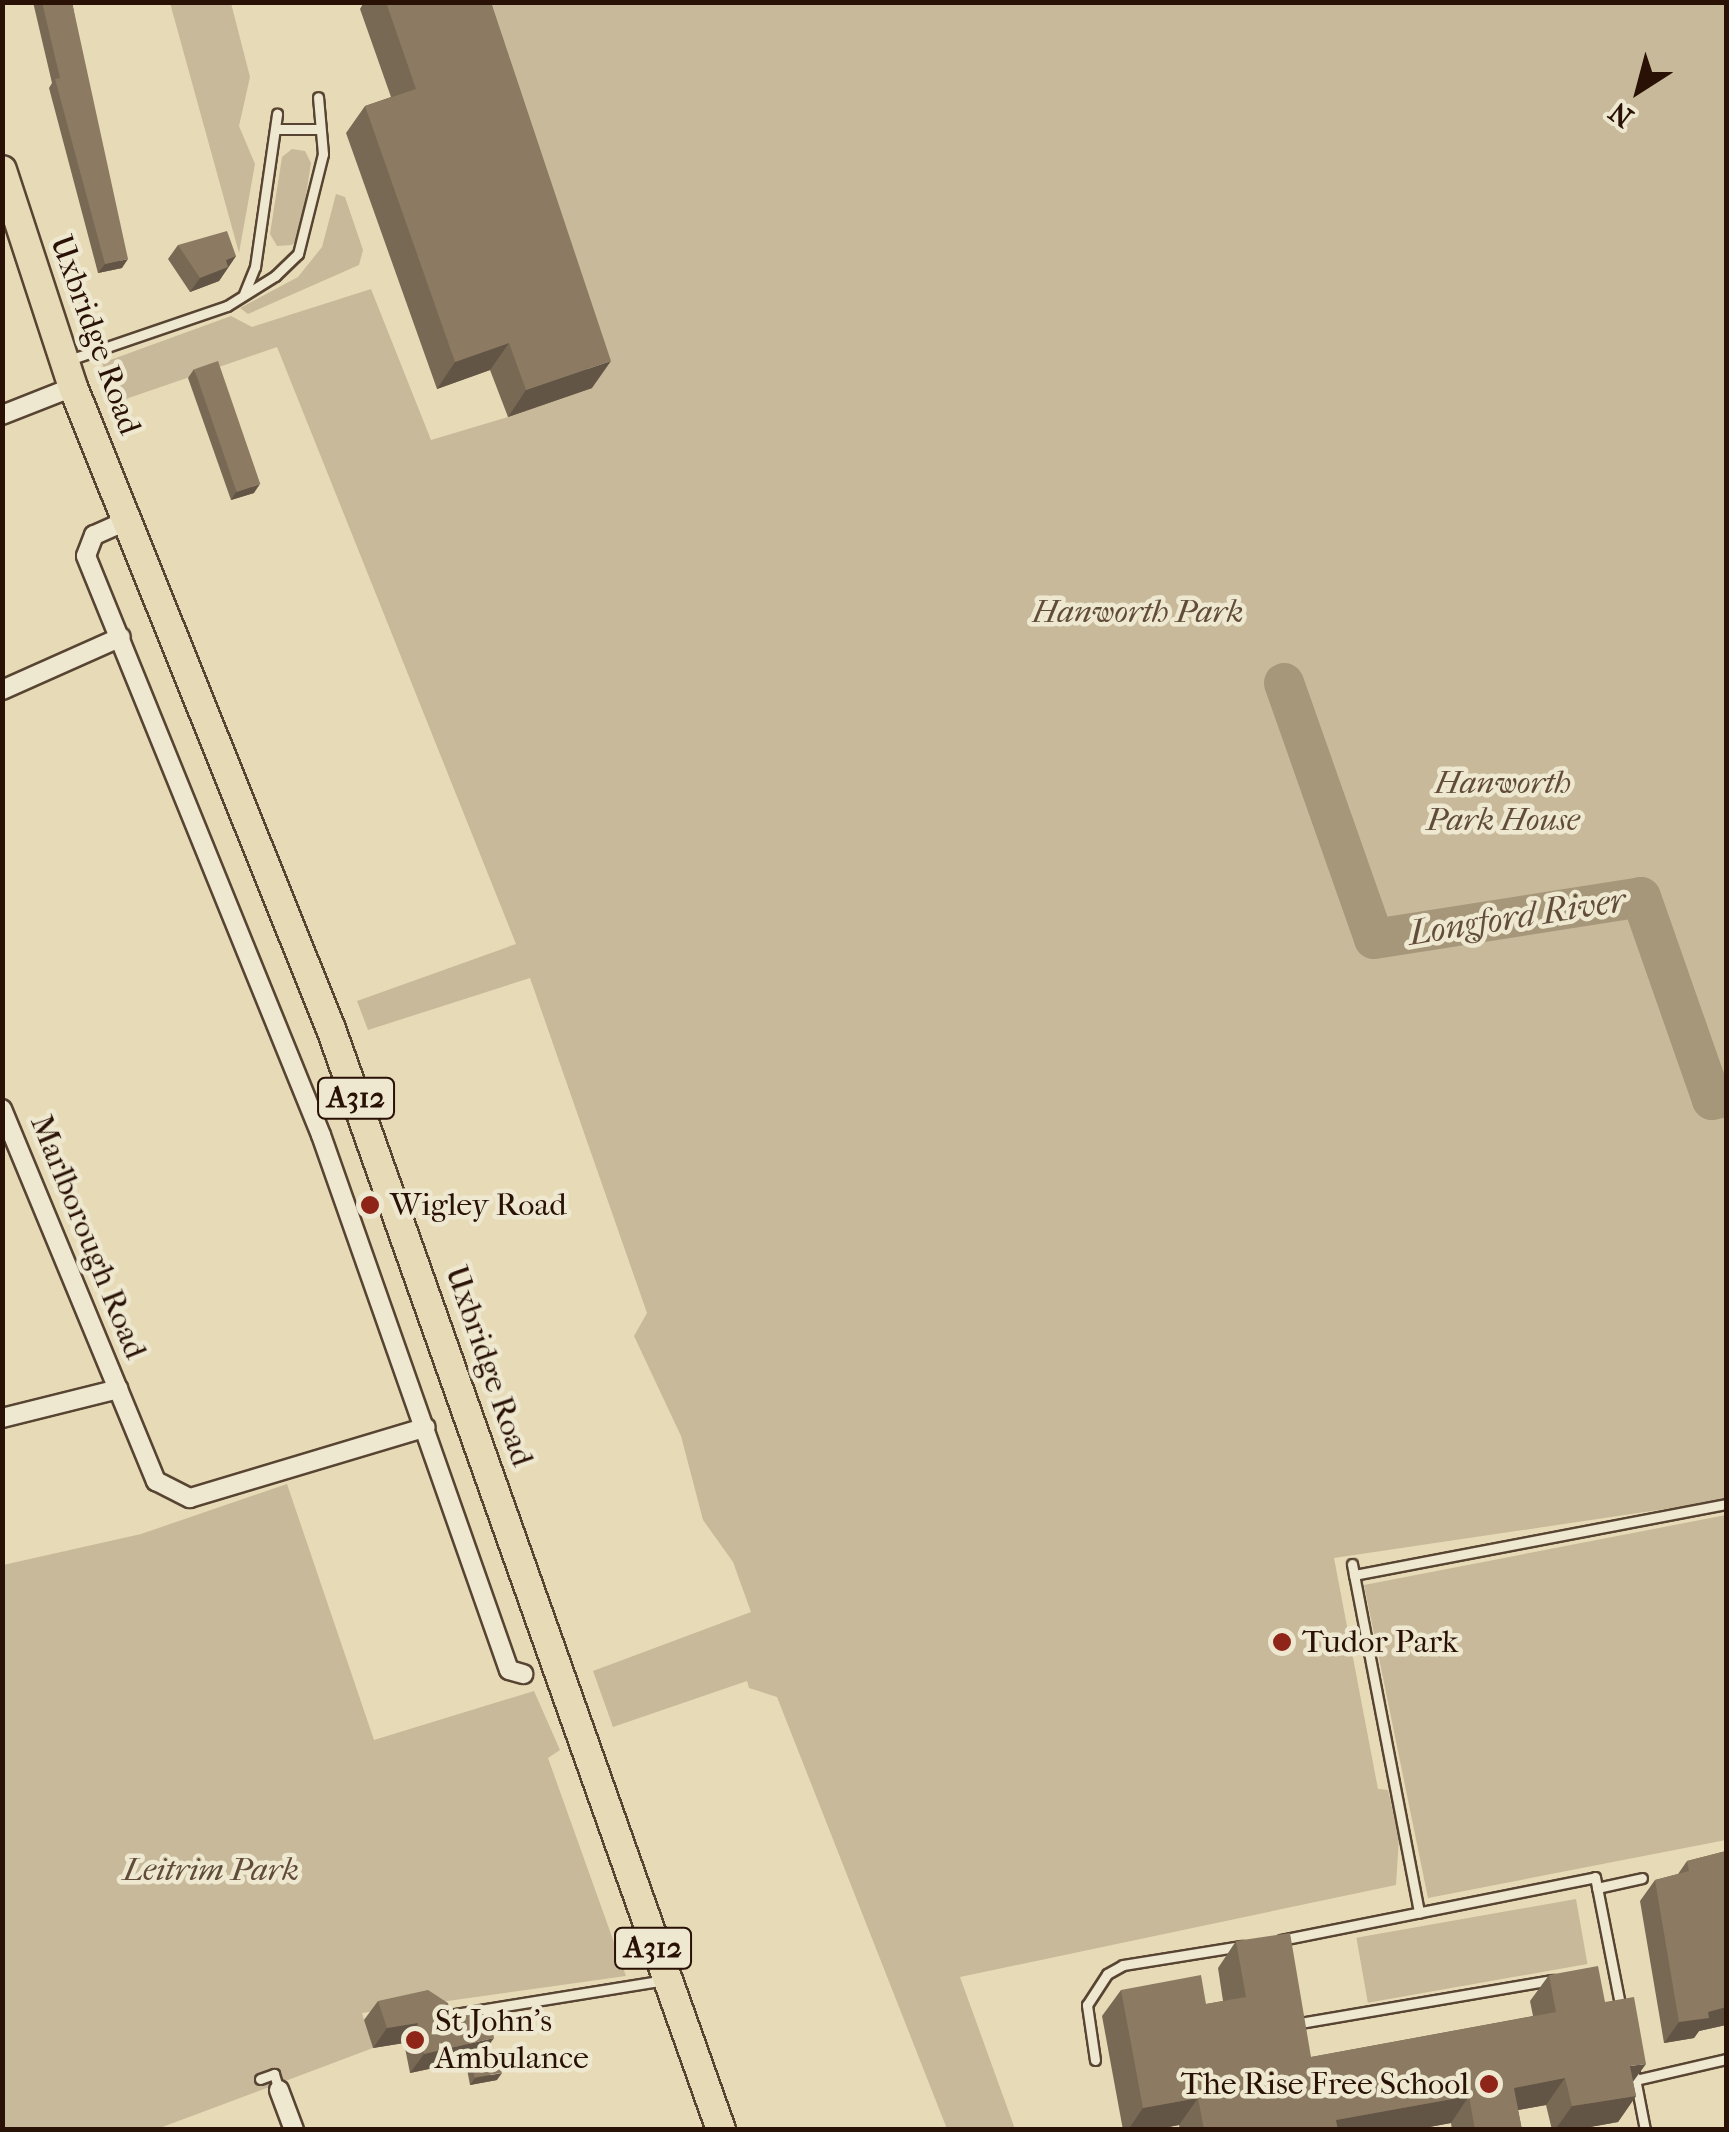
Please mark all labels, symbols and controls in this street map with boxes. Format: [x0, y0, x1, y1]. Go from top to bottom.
north arrow [1589, 40, 1689, 140]
text: N [1603, 95, 1639, 134]
street label: Uxbridge Road [41, 230, 149, 440]
park label: Hanworth Park [1032, 593, 1244, 631]
park label: Hanworth Park House [1426, 765, 1580, 840]
water label: Longford River [1406, 879, 1628, 955]
road number: A312 [316, 1073, 396, 1123]
street label: Marlborough Road [22, 1110, 154, 1364]
place label: Wigley Road [390, 1186, 567, 1224]
marker: Wigley Road [359, 1194, 381, 1216]
street label: Uxbridge Road [437, 1261, 541, 1471]
place label: Tudor Park [1302, 1623, 1458, 1661]
marker: Tudor Park [1271, 1631, 1293, 1653]
park label: Leitrim Park [123, 1851, 299, 1889]
road number: A312 [613, 1923, 693, 1973]
place label: St John's Ambulance [435, 2003, 589, 2078]
marker: St John's Ambulance [404, 2029, 426, 2051]
place label: The Rise Free School [1181, 2065, 1469, 2103]
marker: The Rise Free School [1478, 2073, 1500, 2095]

